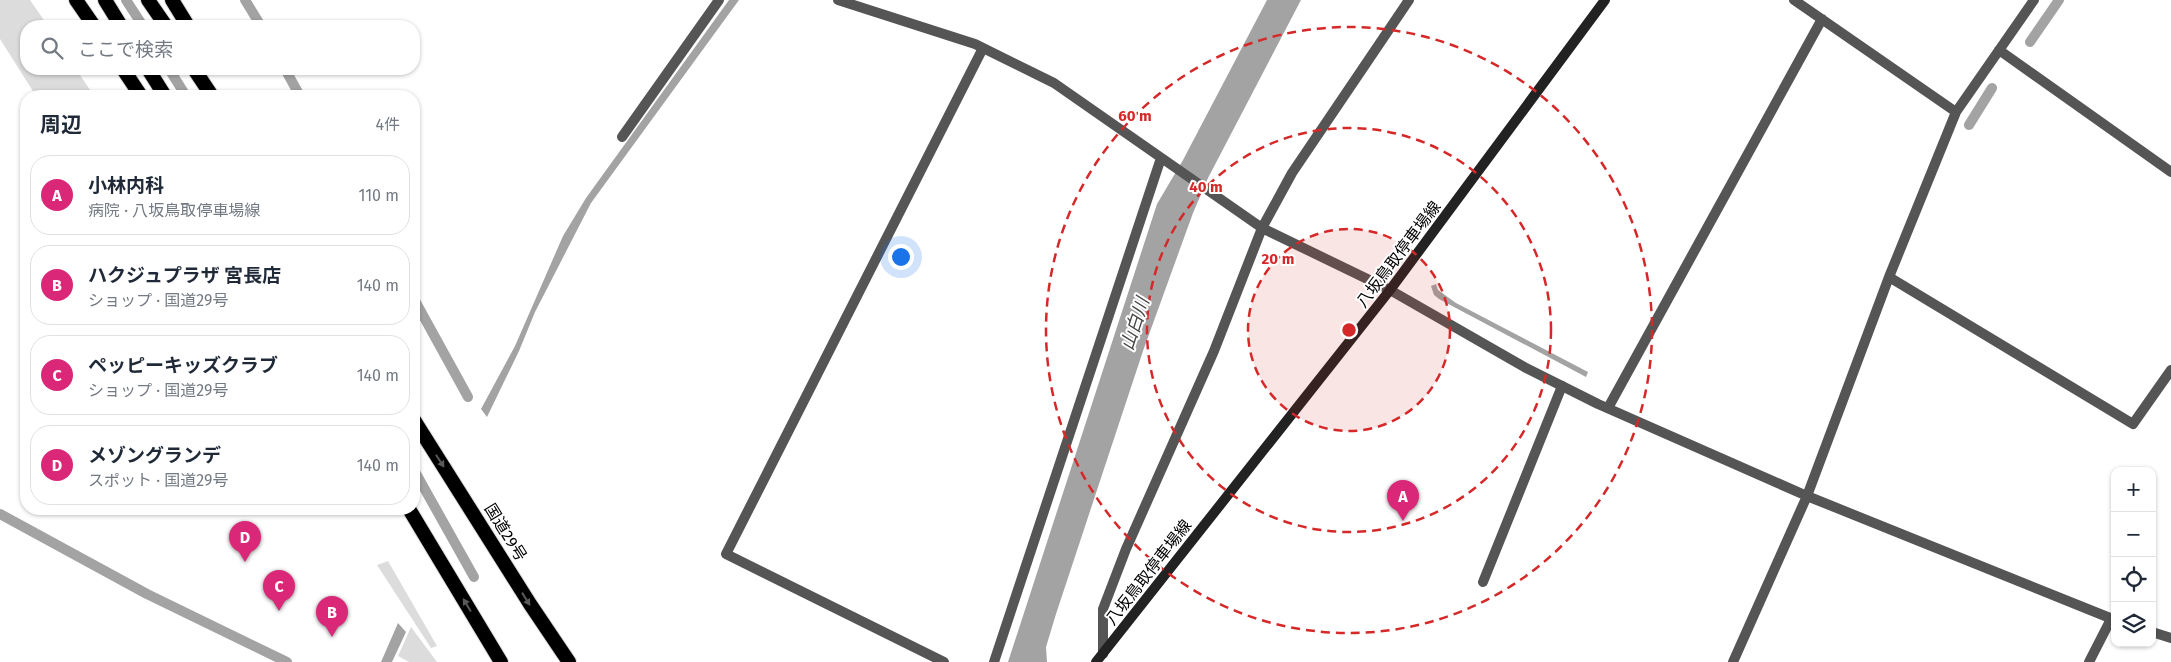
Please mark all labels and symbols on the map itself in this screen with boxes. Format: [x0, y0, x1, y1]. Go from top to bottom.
text: 60 m [1118, 107, 1152, 125]
text: 40 m [1189, 178, 1223, 196]
street label: 八坂鳥取停車場線 [1352, 197, 1445, 311]
your location [888, 244, 914, 270]
text: 20 m [1262, 250, 1294, 268]
water label: 山白川 [1116, 293, 1154, 353]
centre of rings [1340, 321, 1358, 339]
one-way arrow [435, 454, 445, 467]
pin: A [1387, 480, 1419, 521]
street label: 国道29号 [481, 500, 531, 565]
street label: 八坂鳥取停車場線 [1102, 516, 1195, 629]
pin: D [229, 521, 261, 562]
pin: C [263, 570, 295, 611]
one-way arrow [521, 592, 531, 605]
pin: B [316, 596, 348, 637]
one-way arrow [463, 599, 472, 612]

